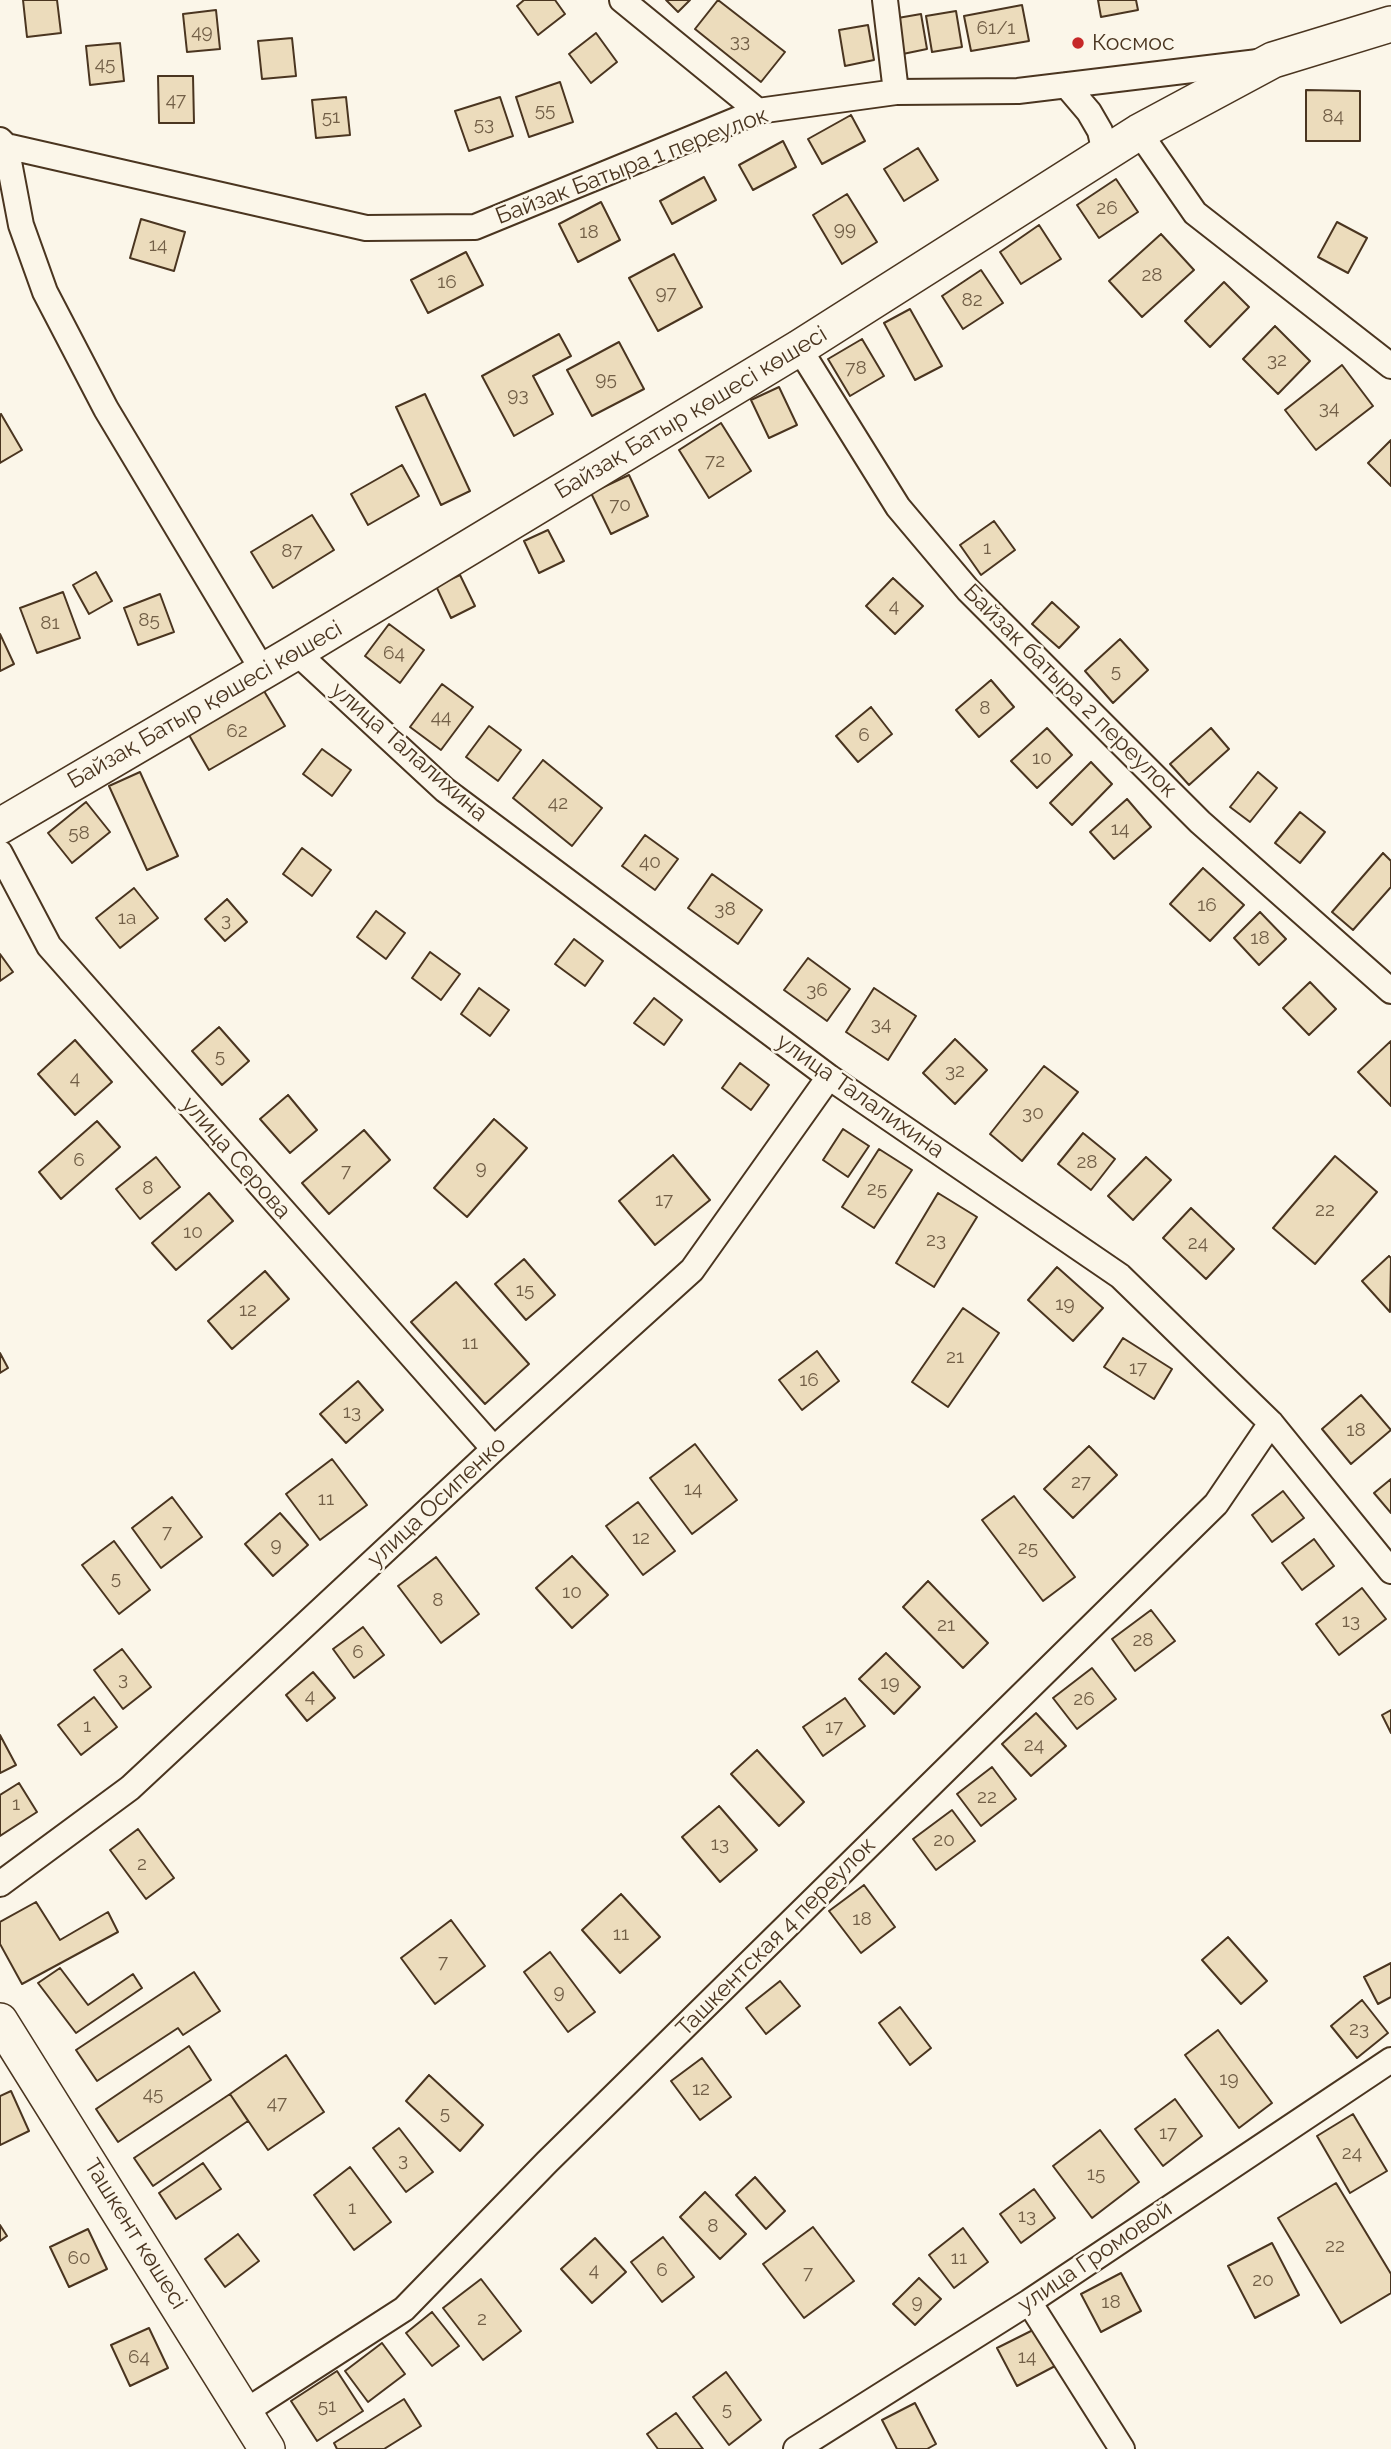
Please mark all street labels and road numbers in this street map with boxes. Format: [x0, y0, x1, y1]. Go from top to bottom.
street label: Байзак Батыра 1 переулок [492, 101, 772, 231]
street label: Байзақ Батыр қөшесі көшесі [550, 321, 832, 505]
street label: Байзак батыра 2 переулок [958, 579, 1182, 803]
street label: Байзақ Батыр қөшесі көшесі [63, 615, 347, 795]
street label: улица Талалихина [325, 676, 493, 828]
street label: улица Талалихина [771, 1028, 949, 1164]
street label: улица Серова [175, 1091, 297, 1225]
street label: улица Осипенко [362, 1431, 512, 1573]
street label: Ташкентская 4 переулок [671, 1832, 881, 2042]
street label: Ташкент көшесі [78, 2154, 192, 2314]
street label: улица Громовой [1013, 2195, 1177, 2319]

